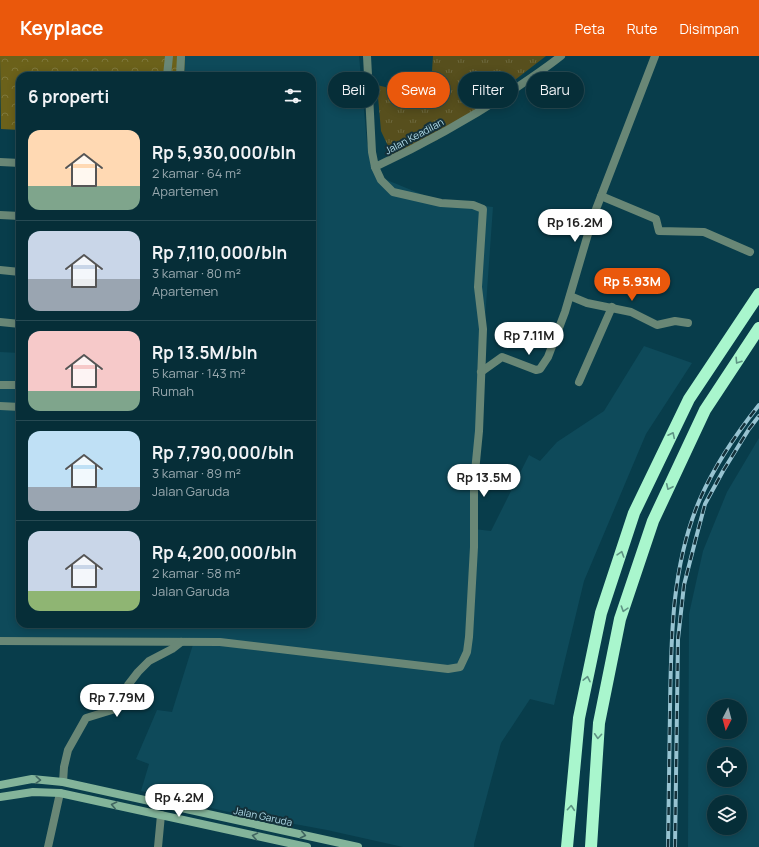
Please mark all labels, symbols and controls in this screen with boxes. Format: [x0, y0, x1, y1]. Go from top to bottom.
text: Keyplace [20, 15, 103, 41]
text: Peta [575, 19, 605, 38]
text: Rute [627, 19, 657, 38]
text: Disimpan [679, 19, 739, 38]
chip: Beli [328, 72, 379, 108]
chip: Sewa [387, 72, 450, 108]
chip: Filter [458, 72, 518, 108]
chip: Baru [526, 72, 584, 108]
text: 6 properti [28, 85, 109, 108]
icon: filters [282, 85, 304, 107]
street label: Jalan Keadilan [382, 115, 446, 157]
text: Rp 5,930,000/bln [152, 141, 296, 164]
icon: home [60, 146, 108, 194]
text: 2 kamar · 64 m² [152, 164, 241, 182]
text: Apartemen [152, 182, 218, 200]
pin: Rp 16.2M [534, 209, 616, 243]
text: Rp 16.2M [547, 213, 603, 231]
text: Rp 7,110,000/bln [152, 241, 287, 264]
icon: home [60, 247, 108, 295]
text: 3 kamar · 80 m² [152, 264, 241, 282]
pin: Rp 5.93M [591, 268, 673, 302]
text: Rp 5.93M [603, 272, 661, 290]
text: Apartemen [152, 282, 218, 300]
pin: Rp 7.11M [488, 322, 570, 356]
text: Rp 7.11M [504, 326, 554, 344]
text: Rp 13.5M/bln [152, 341, 257, 364]
icon: home [60, 347, 108, 395]
one-way arrow [735, 357, 742, 364]
text: 5 kamar · 143 m² [152, 364, 246, 382]
text: Rumah [152, 382, 194, 400]
one-way arrow [667, 431, 675, 439]
text: Rp 7,790,000/bln [152, 441, 294, 464]
icon: home [60, 447, 108, 495]
text: 3 kamar · 89 m² [152, 464, 241, 482]
pin: Rp 13.5M [443, 464, 525, 498]
text: Rp 13.5M [456, 468, 512, 486]
text: Jalan Garuda [152, 482, 230, 500]
one-way arrow [666, 483, 674, 490]
text: Rp 4,200,000/bln [152, 541, 297, 564]
icon: home [60, 547, 108, 595]
one-way arrow [616, 551, 625, 558]
text: 2 kamar · 58 m² [152, 564, 241, 582]
text: Jalan Garuda [152, 582, 230, 600]
one-way arrow [620, 605, 628, 612]
one-way arrow [583, 676, 591, 683]
pin: Rp 7.79M [76, 684, 158, 718]
text: Rp 7.79M [89, 688, 145, 706]
north arrow [707, 699, 747, 739]
map controls [707, 699, 747, 835]
one-way arrow [594, 733, 603, 739]
button: locate [707, 747, 747, 787]
one-way arrow [35, 776, 41, 784]
pin: Rp 4.2M [142, 784, 216, 818]
text: Rp 4.2M [154, 788, 204, 806]
button: layers [707, 795, 747, 835]
one-way arrow [111, 802, 117, 810]
street label: Jalan Garuda [232, 803, 294, 829]
one-way arrow [566, 805, 575, 811]
one-way arrow [299, 831, 306, 839]
one-way arrow [252, 832, 258, 841]

